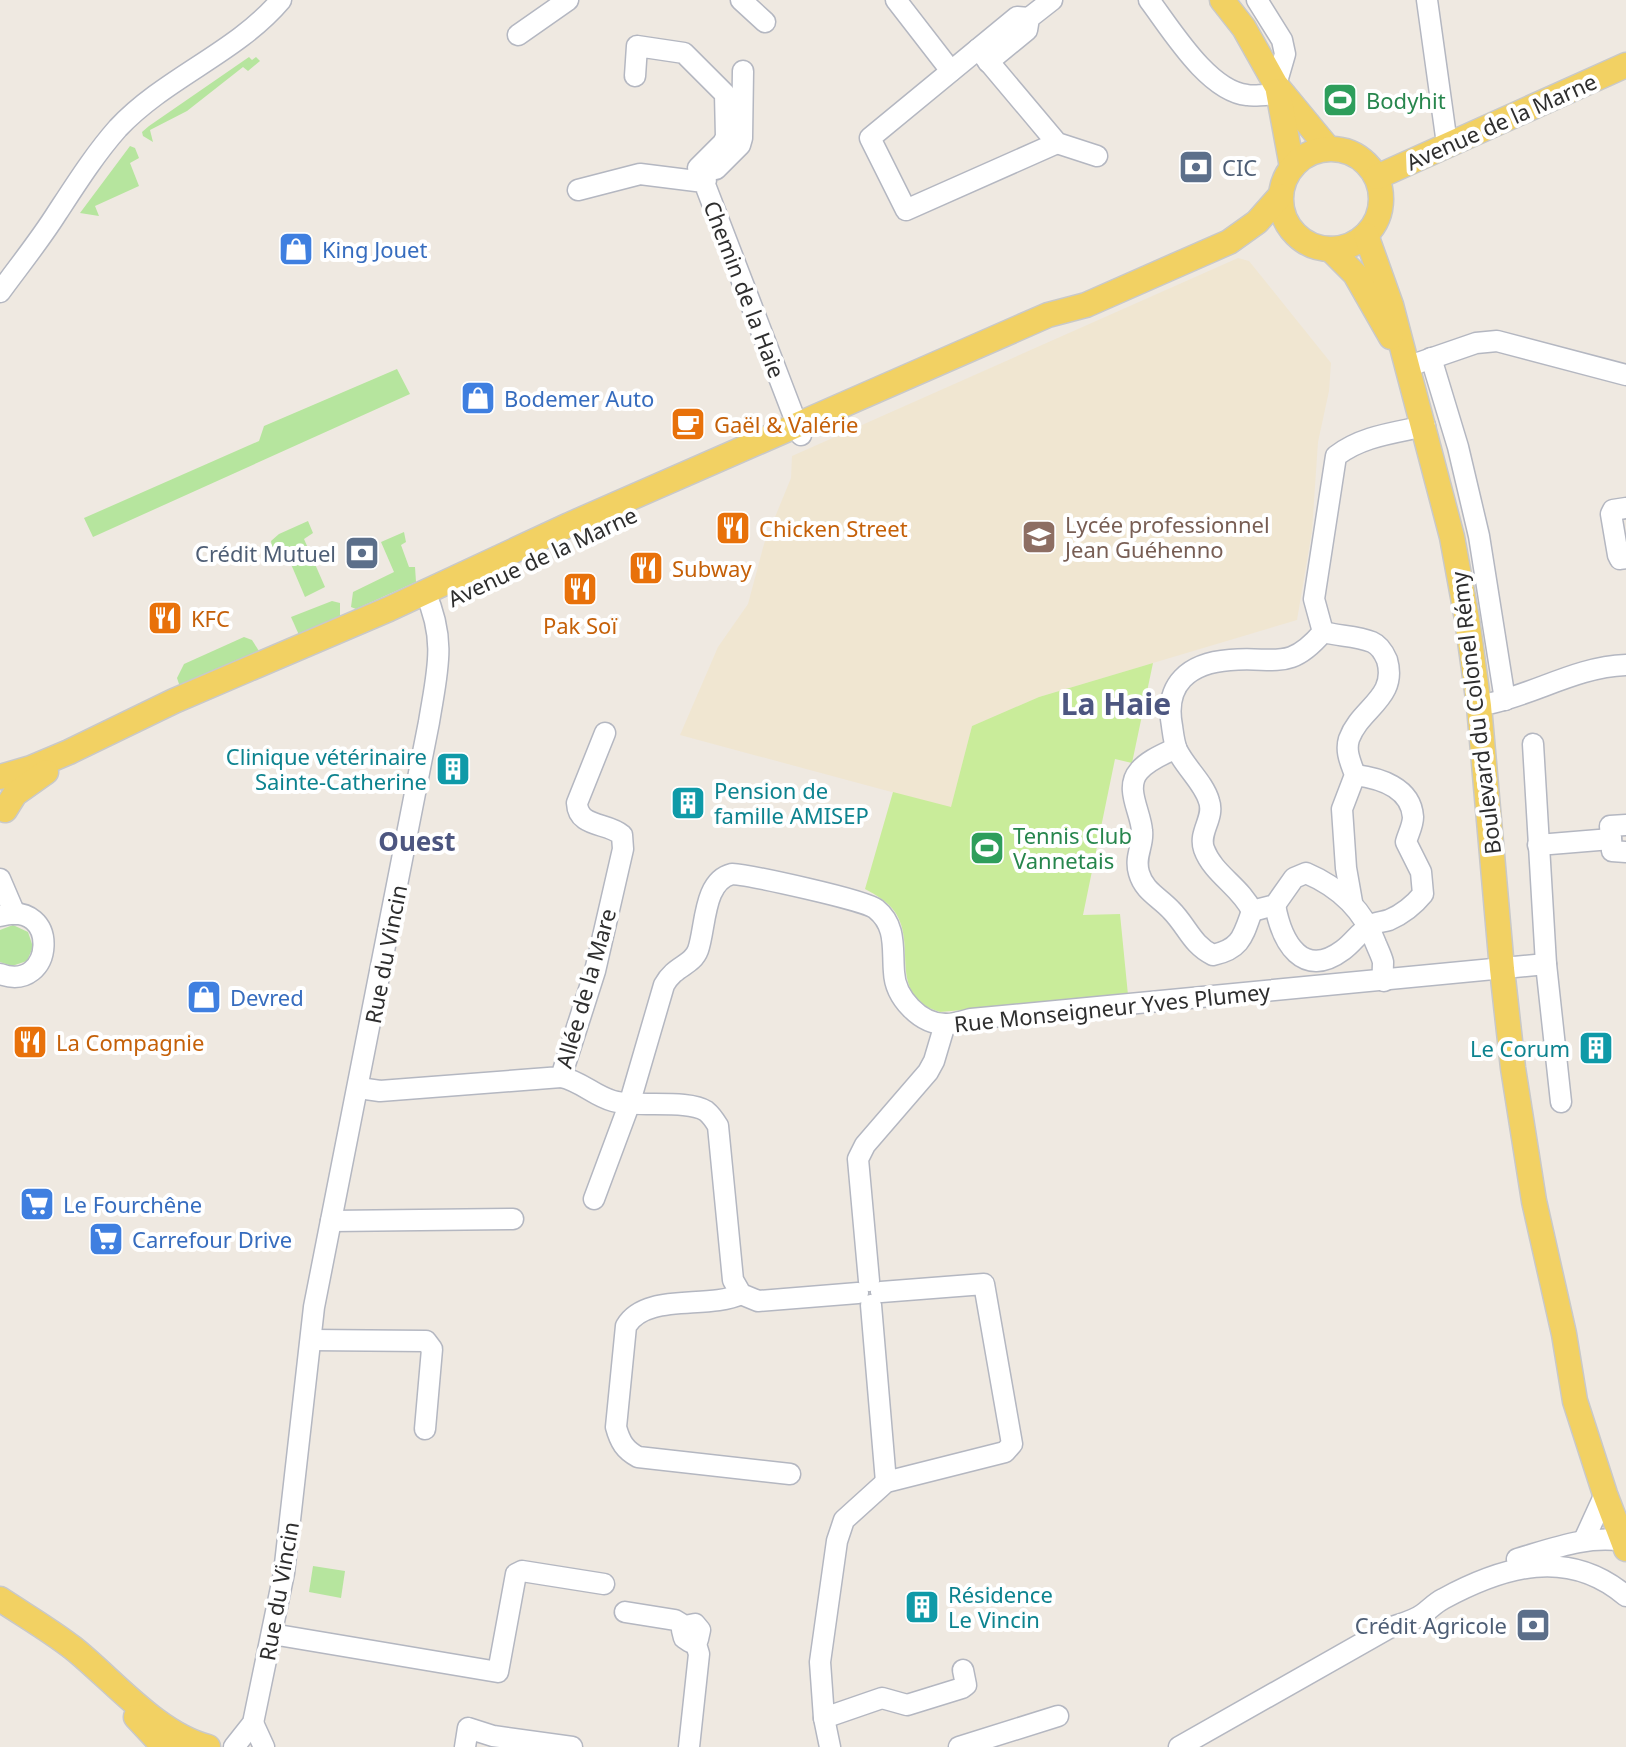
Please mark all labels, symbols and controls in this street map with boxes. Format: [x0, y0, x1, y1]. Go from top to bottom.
street label: Avenue de la Marne [1401, 65, 1601, 177]
sports icon: Bodyhit [1321, 81, 1359, 119]
place label: Bodyhit [1366, 85, 1446, 115]
bank icon: CIC [1177, 148, 1215, 186]
place label: CIC [1222, 152, 1257, 182]
street label: Chemin de la Haie [697, 196, 793, 382]
shop icon: King Jouet [277, 230, 315, 268]
place label: King Jouet [322, 234, 427, 264]
shop icon: Bodemer Auto [459, 379, 497, 417]
place label: Bodemer Auto [504, 383, 654, 413]
cafe icon: Gaël & Valérie [669, 405, 707, 443]
place label: Gaël & Valérie [714, 409, 858, 439]
street label: Avenue de la Marne [442, 499, 642, 613]
restaurant icon: Chicken Street [714, 509, 752, 547]
place label: Lycée professionnel Jean Guéhenno [1063, 509, 1270, 564]
place label: Chicken Street [759, 513, 908, 543]
school or university icon: Lycée professionnel Jean Guéhenno [1020, 518, 1058, 556]
bank icon: Crédit Mutuel [343, 534, 381, 572]
place label: Crédit Mutuel [195, 538, 336, 568]
restaurant icon: Subway [627, 549, 665, 587]
place label: Subway [672, 553, 752, 583]
street label: Boulevard du Colonel Rémy [1443, 569, 1507, 856]
restaurant icon: Pak Soï [561, 570, 599, 608]
restaurant icon: KFC [146, 599, 184, 637]
place label: KFC [191, 603, 230, 633]
place label: Pak Soï [543, 610, 617, 640]
district label: La Haie [1061, 683, 1171, 724]
place label: Clinique vétérinaire Sainte-Catherine [226, 741, 427, 796]
building icon: Clinique vétérinaire Sainte-Catherine [434, 750, 472, 788]
place label: Pension de famille AMISEP [714, 775, 869, 830]
building icon: Pension de famille AMISEP [669, 784, 707, 822]
place label: Tennis Club Vannetais [1013, 820, 1132, 875]
district label: Ouest [378, 823, 456, 859]
sports icon: Tennis Club Vannetais [968, 829, 1006, 867]
street label: Rue du Vincin [357, 882, 413, 1026]
street label: Allée de la Mare [548, 905, 622, 1071]
street label: Rue Monseigneur Yves Plumey [953, 975, 1272, 1039]
shop icon: Devred [185, 978, 223, 1016]
place label: Devred [230, 982, 304, 1012]
restaurant icon: La Compagnie [11, 1023, 49, 1061]
place label: La Compagnie [56, 1027, 204, 1057]
building icon: Le Corum [1577, 1029, 1615, 1067]
place label: Le Corum [1470, 1033, 1570, 1063]
supermarket icon: Le Fourchêne [18, 1185, 56, 1223]
place label: Le Fourchêne [63, 1189, 202, 1219]
supermarket icon: Carrefour Drive [87, 1220, 125, 1258]
place label: Carrefour Drive [132, 1224, 292, 1254]
street label: Rue du Vincin [251, 1519, 305, 1663]
place label: Résidence Le Vincin [948, 1579, 1053, 1634]
building icon: Résidence Le Vincin [903, 1588, 941, 1626]
bank icon: Crédit Agricole [1514, 1606, 1552, 1644]
place label: Crédit Agricole [1355, 1610, 1507, 1640]

